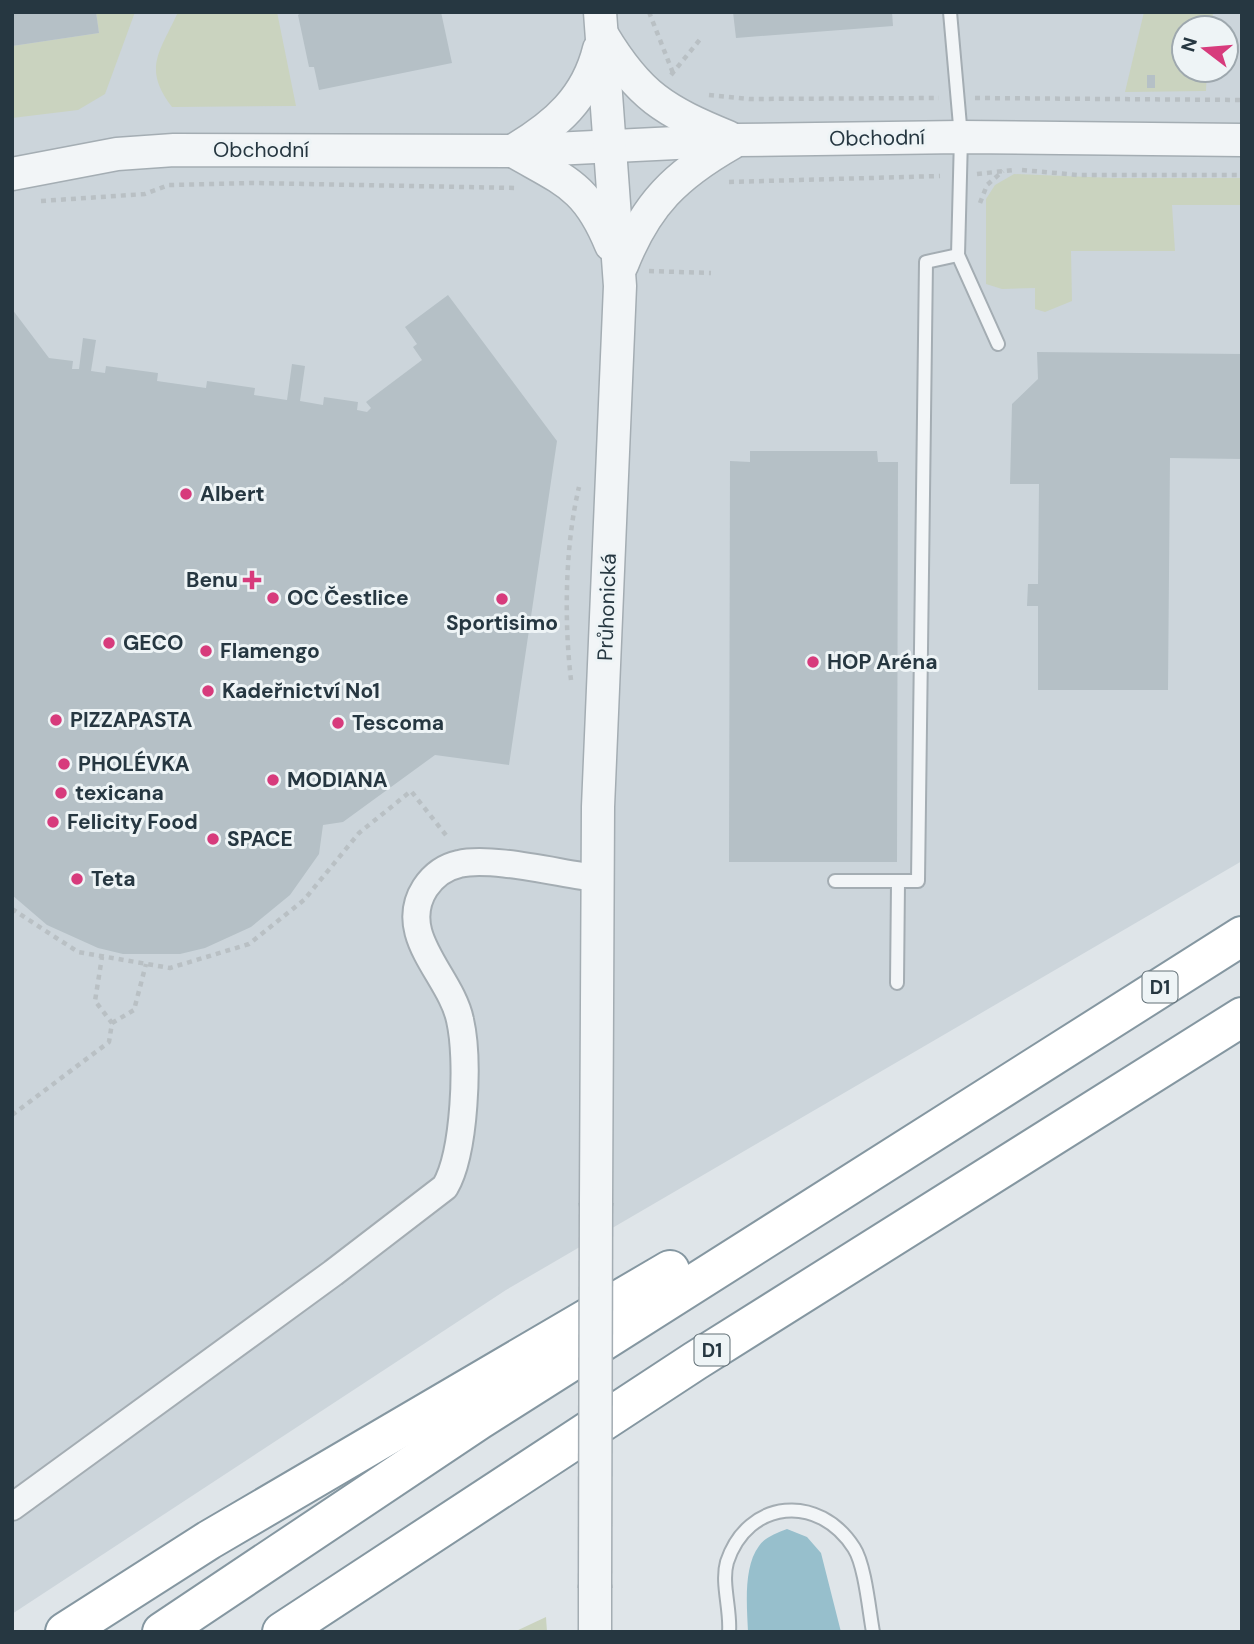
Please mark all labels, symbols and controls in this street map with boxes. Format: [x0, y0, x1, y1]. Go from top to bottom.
north arrow [1170, 14, 1240, 84]
text: N [1175, 34, 1203, 55]
street label: Obchodní [829, 123, 925, 153]
street label: Obchodní [213, 136, 309, 164]
place label: Albert [200, 480, 265, 508]
marker: Albert [178, 486, 194, 502]
street label: Průhonická [591, 553, 623, 661]
place label: Benu [186, 566, 238, 594]
marker: Benu [244, 572, 260, 588]
place label: OC Čestlice [287, 584, 409, 612]
marker: OC Čestlice [265, 590, 281, 606]
marker: Sportisimo [494, 591, 510, 607]
place label: Sportisimo [446, 609, 558, 637]
place label: GECO [123, 629, 184, 657]
marker: GECO [101, 635, 117, 651]
place label: Flamengo [220, 637, 320, 665]
marker: Flamengo [198, 643, 214, 659]
place label: HOP Aréna [827, 648, 938, 676]
marker: HOP Aréna [805, 654, 821, 670]
place label: Kadeřnictví No1 [222, 677, 380, 705]
marker: Kadeřnictví No1 [200, 683, 216, 699]
place label: PIZZAPASTA [70, 706, 193, 734]
place label: Tescoma [352, 709, 444, 737]
marker: PIZZAPASTA [48, 712, 64, 728]
marker: Tescoma [330, 715, 346, 731]
place label: PHOLÉVKA [78, 750, 190, 778]
marker: PHOLÉVKA [56, 756, 72, 772]
place label: MODIANA [287, 766, 388, 794]
marker: MODIANA [265, 772, 281, 788]
place label: texicana [75, 779, 164, 807]
marker: texicana [53, 785, 69, 801]
place label: Felicity Food [67, 808, 198, 836]
marker: Felicity Food [45, 814, 61, 830]
place label: SPACE [227, 825, 293, 853]
marker: SPACE [205, 831, 221, 847]
place label: Teta [91, 865, 136, 893]
marker: Teta [69, 871, 85, 887]
road number: D1 [1142, 972, 1178, 1002]
road number: D1 [694, 1334, 730, 1366]

